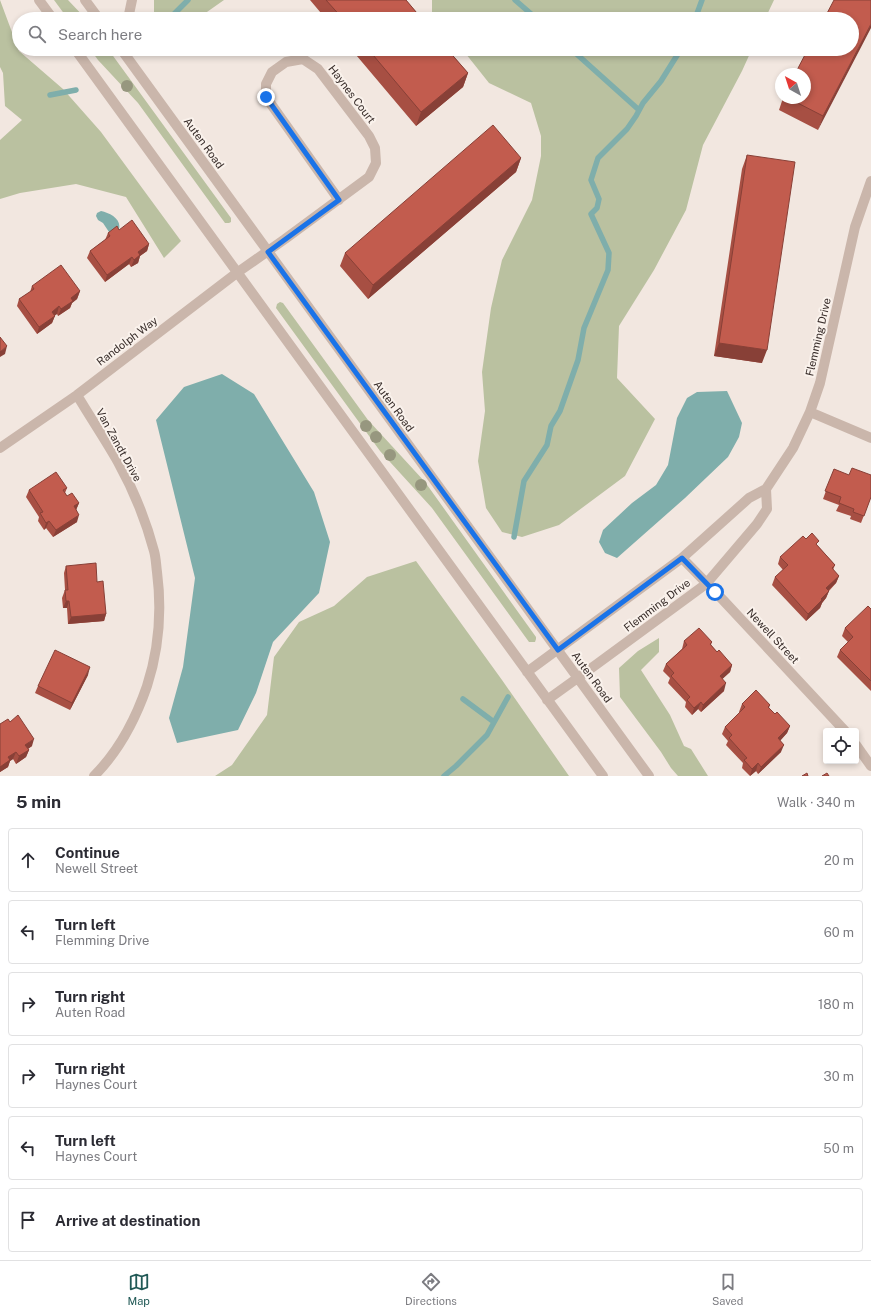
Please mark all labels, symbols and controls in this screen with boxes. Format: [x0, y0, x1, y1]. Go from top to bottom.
search box [12, 12, 859, 56]
icon: search [26, 23, 48, 45]
text: Search here [58, 26, 142, 43]
street label: Haynes Court [326, 63, 378, 125]
north arrow [775, 68, 811, 104]
route end [257, 88, 275, 106]
street label: Auten Road [182, 115, 226, 171]
street label: Flemming Drive [803, 297, 833, 377]
street label: Randolph Way [94, 314, 160, 368]
street label: Auten Road [372, 378, 416, 434]
street label: Van Zandt Drive [94, 407, 144, 483]
street label: Flemming Drive [622, 576, 692, 634]
route start [706, 583, 724, 601]
street label: Newell Street [745, 606, 801, 666]
street label: Auten Road [570, 649, 614, 705]
map controls [823, 728, 859, 764]
button: locate [823, 728, 859, 764]
text: 5 min [16, 792, 61, 812]
text: Walk · 340 m [777, 795, 855, 810]
text: Continue [55, 844, 120, 861]
icon: ahead [17, 849, 39, 871]
text: 20 m [824, 853, 854, 868]
text: Newell Street [55, 861, 138, 876]
text: Turn left [55, 916, 116, 933]
icon: left [17, 921, 39, 943]
text: 60 m [824, 925, 854, 940]
text: Flemming Drive [55, 933, 149, 948]
text: Turn right [55, 988, 125, 1005]
icon: right [17, 993, 39, 1015]
text: 180 m [818, 997, 854, 1012]
text: Auten Road [55, 1005, 125, 1020]
text: Turn right [55, 1060, 125, 1077]
icon: right [17, 1065, 39, 1087]
text: 30 m [824, 1069, 854, 1084]
text: Haynes Court [55, 1077, 137, 1092]
text: Turn left [55, 1132, 116, 1149]
icon: left [17, 1137, 39, 1159]
text: 50 m [823, 1141, 854, 1156]
text: Haynes Court [55, 1149, 137, 1164]
icon: arrive [17, 1209, 39, 1231]
text: Arrive at destination [55, 1212, 200, 1229]
tab: Map [128, 1271, 150, 1307]
tab: Directions [405, 1271, 457, 1307]
tab: Saved [712, 1271, 743, 1307]

